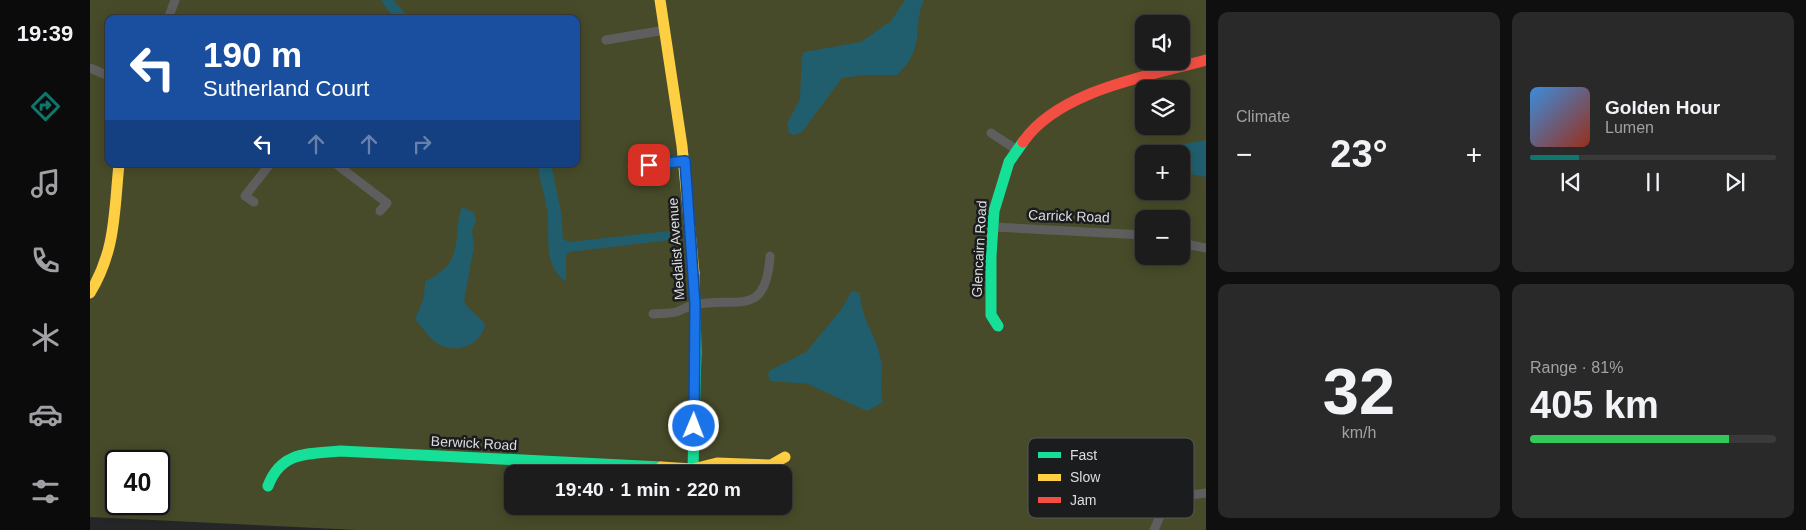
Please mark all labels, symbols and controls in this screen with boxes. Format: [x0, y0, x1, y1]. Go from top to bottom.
map controls [1135, 15, 1190, 265]
button: sound [1135, 15, 1190, 70]
text: 19:39 [17, 21, 73, 46]
icon: left [120, 35, 185, 100]
text: 190 m [203, 35, 302, 74]
text: Sutherland Court [203, 76, 369, 101]
button: layers [1135, 80, 1190, 135]
icon: directions [28, 89, 63, 124]
text: Golden Hour [1605, 97, 1720, 118]
text: Climate [1236, 108, 1290, 125]
text: Lumen [1605, 119, 1654, 136]
icon: left [249, 130, 277, 158]
icon: ahead [302, 130, 330, 158]
icon: ahead [355, 130, 383, 158]
icon: right [408, 130, 436, 158]
text: 23° [1330, 133, 1388, 175]
text: − [1236, 139, 1252, 170]
text: + [1466, 139, 1482, 170]
pin [628, 144, 670, 186]
button: + [1135, 145, 1190, 200]
icon: arrive [635, 151, 663, 179]
icon: music [28, 166, 63, 201]
icon: previous [1557, 168, 1585, 196]
icon: pause [1639, 168, 1667, 196]
icon: next [1721, 168, 1749, 196]
street label: Medalist Avenue [664, 197, 688, 301]
street label: Glencairn Road [968, 200, 990, 298]
street label: Carrick Road [1028, 207, 1110, 225]
button: − [1135, 210, 1190, 265]
icon: phone [28, 243, 63, 278]
icon: climate [28, 320, 63, 355]
text: 32 [1323, 355, 1395, 428]
text: Range · 81% [1530, 359, 1623, 376]
text: 405 km [1530, 384, 1659, 426]
icon: car [28, 397, 63, 432]
position arrow [667, 399, 719, 451]
text: km/h [1342, 424, 1376, 441]
street label: Berwick Road [430, 433, 518, 453]
legend [1028, 438, 1194, 518]
text: Fast [1070, 447, 1097, 463]
speed limit sign: 40 [105, 450, 170, 515]
text: Slow [1070, 469, 1101, 485]
icon: filters [28, 474, 63, 509]
text: 19:40 · 1 min · 220 m [555, 479, 741, 500]
text: Jam [1070, 492, 1096, 508]

